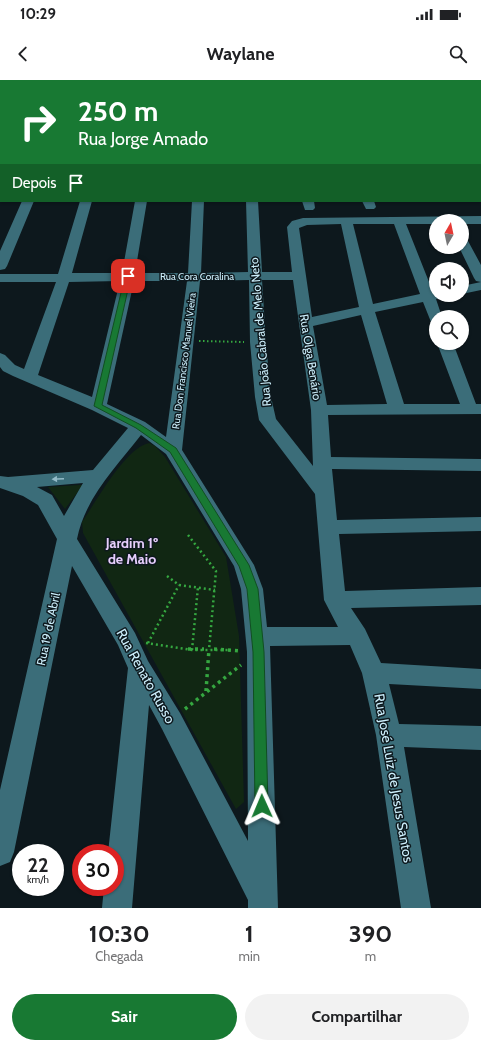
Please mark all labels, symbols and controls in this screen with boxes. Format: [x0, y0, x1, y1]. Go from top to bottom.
text: 10:29 [20, 5, 56, 23]
icon: back [12, 43, 34, 65]
text: Waylane [207, 43, 274, 65]
icon: search [447, 43, 469, 65]
text: 250 m [78, 94, 158, 128]
icon: right [12, 96, 64, 148]
text: Rua Jorge Amado [78, 128, 208, 150]
icon: arrive [65, 172, 87, 194]
text: Depois [12, 174, 57, 192]
north arrow [429, 214, 469, 254]
map controls [429, 214, 469, 350]
street label: Rua João Cabral de Melo Neto [246, 256, 274, 407]
pin [111, 259, 145, 293]
button: sound [429, 262, 469, 302]
icon: arrive [117, 265, 139, 287]
street label: Rua Cora Coralina [160, 270, 234, 283]
street label: Rua Don Francisco Manuel Vieira [169, 292, 199, 430]
button: search [429, 310, 469, 350]
street label: Rua Olga Benário [297, 313, 325, 402]
one-way arrow [52, 476, 64, 483]
district label: Jardim 1º de Maio [105, 534, 158, 568]
street label: Rua 19 de Abril [33, 591, 63, 667]
street label: Rua Renato Russo [113, 625, 180, 727]
street label: Rua José Luiz de Jesus Santos [370, 692, 418, 864]
position arrow [241, 785, 283, 827]
speed limit sign: 30 [72, 844, 124, 896]
text: 22 [27, 853, 49, 877]
text: km/h [27, 873, 49, 886]
text: 10:30 [89, 919, 150, 948]
text: 1 [245, 919, 254, 948]
text: 390 [349, 919, 392, 948]
text: Chegada [95, 948, 143, 964]
text: min [239, 948, 260, 964]
text: m [365, 948, 376, 964]
button: Sair [12, 994, 237, 1040]
button: Compartilhar [245, 994, 469, 1040]

